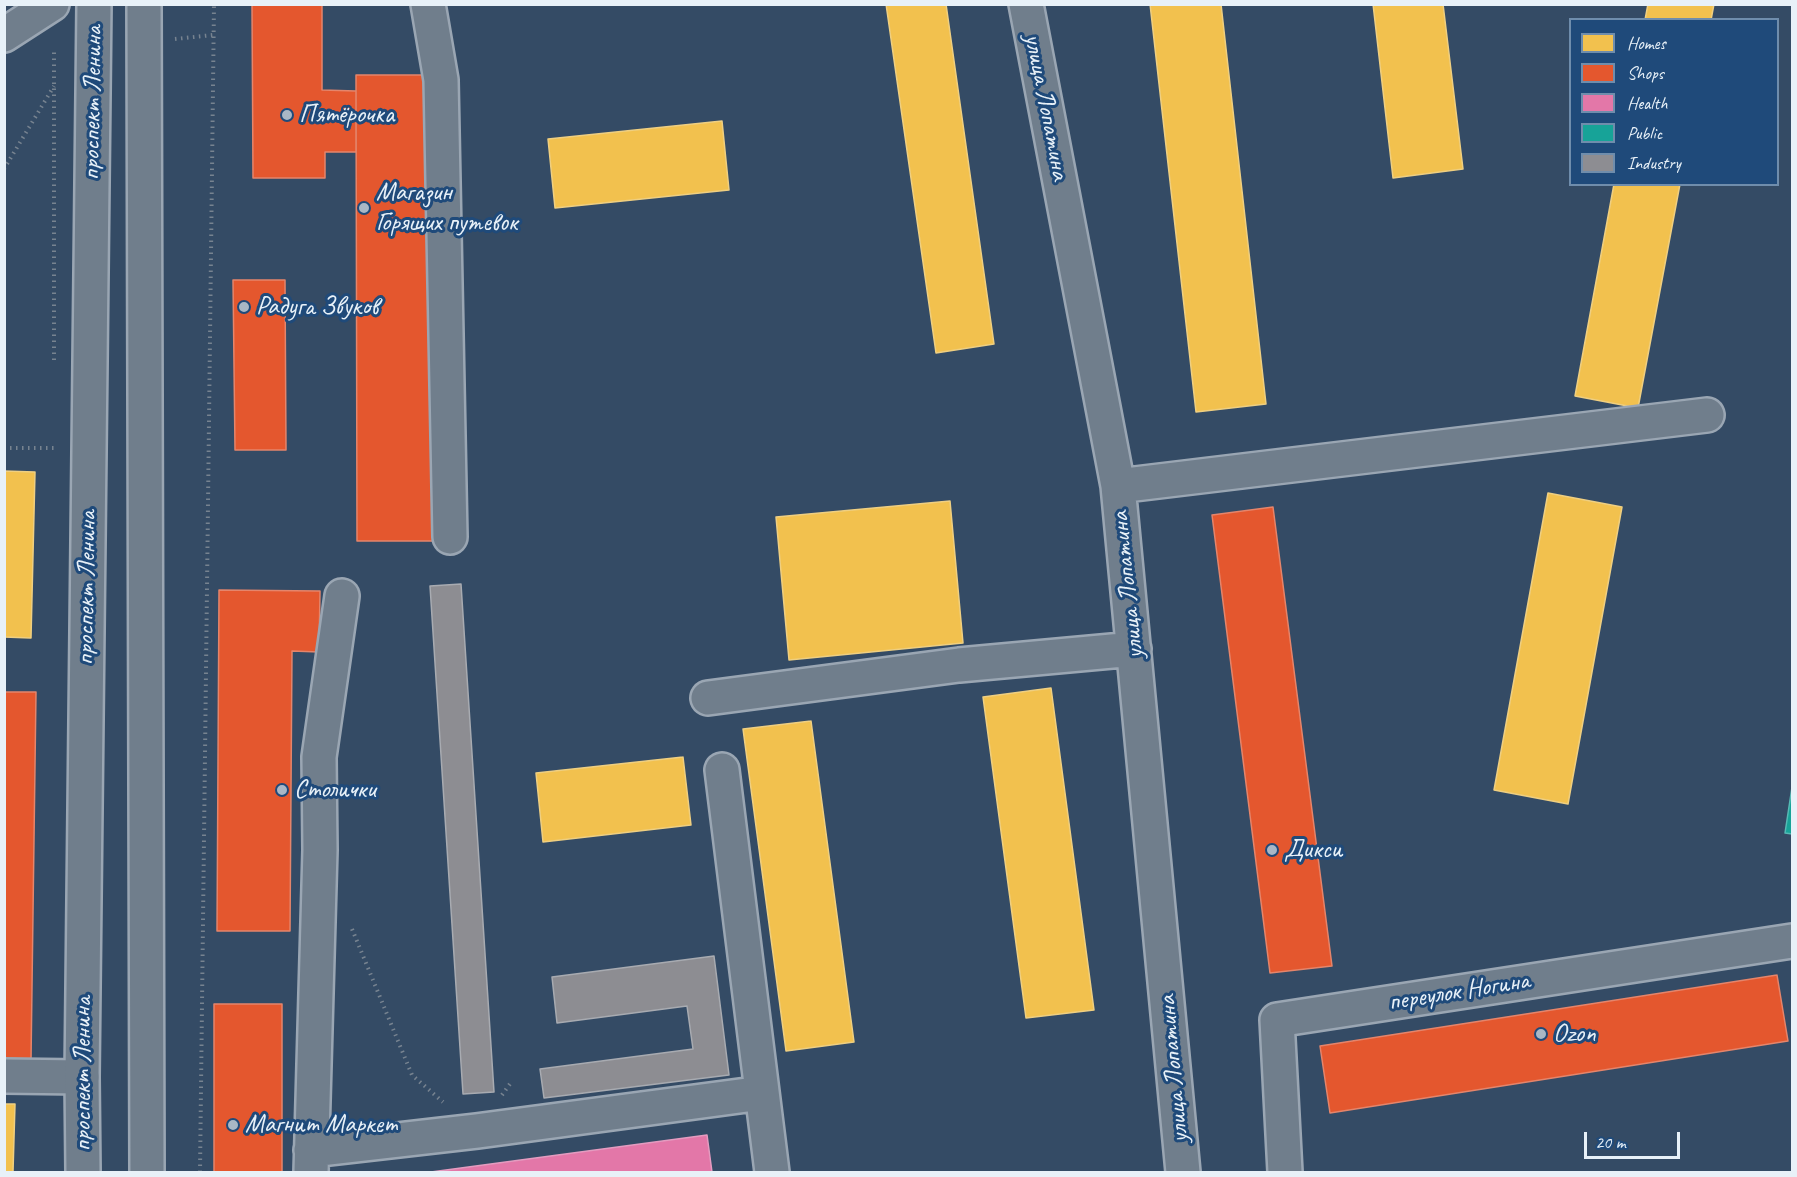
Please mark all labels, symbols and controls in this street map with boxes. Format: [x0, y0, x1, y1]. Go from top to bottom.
legend [1569, 18, 1779, 186]
street label: проспект Ленина [76, 25, 110, 181]
street label: улица Лопатина [1017, 31, 1075, 183]
text: Homes [1627, 32, 1666, 54]
text: Shops [1627, 62, 1664, 84]
text: Health [1627, 92, 1667, 114]
place label: Пятёрочка [299, 99, 394, 131]
marker: Пятёрочка [280, 108, 294, 122]
text: Public [1627, 122, 1662, 144]
text: Industry [1627, 152, 1681, 174]
place label: Магазин Горящих путевок [376, 177, 517, 238]
marker: Магазин Горящих путевок [357, 201, 371, 215]
place label: Радуга Звуков [256, 291, 378, 323]
marker: Радуга Звуков [237, 300, 251, 314]
street label: проспект Ленина [70, 510, 104, 666]
street label: улица Лопатина [1105, 510, 1151, 660]
place label: Столички [294, 774, 375, 806]
marker: Столички [275, 783, 289, 797]
place label: Дикси [1284, 834, 1342, 866]
marker: Дикси [1265, 843, 1279, 857]
street label: переулок Ногина [1386, 965, 1532, 1019]
street label: улица Лопатина [1152, 994, 1196, 1144]
street label: проспект Ленина [67, 997, 99, 1151]
place label: Ozon [1553, 1018, 1596, 1050]
marker: Ozon [1534, 1027, 1548, 1041]
place label: Магнит Маркет [245, 1109, 398, 1141]
marker: Магнит Маркет [226, 1118, 240, 1132]
scale bar [1587, 1120, 1683, 1158]
text: 20 m [1595, 1131, 1626, 1153]

